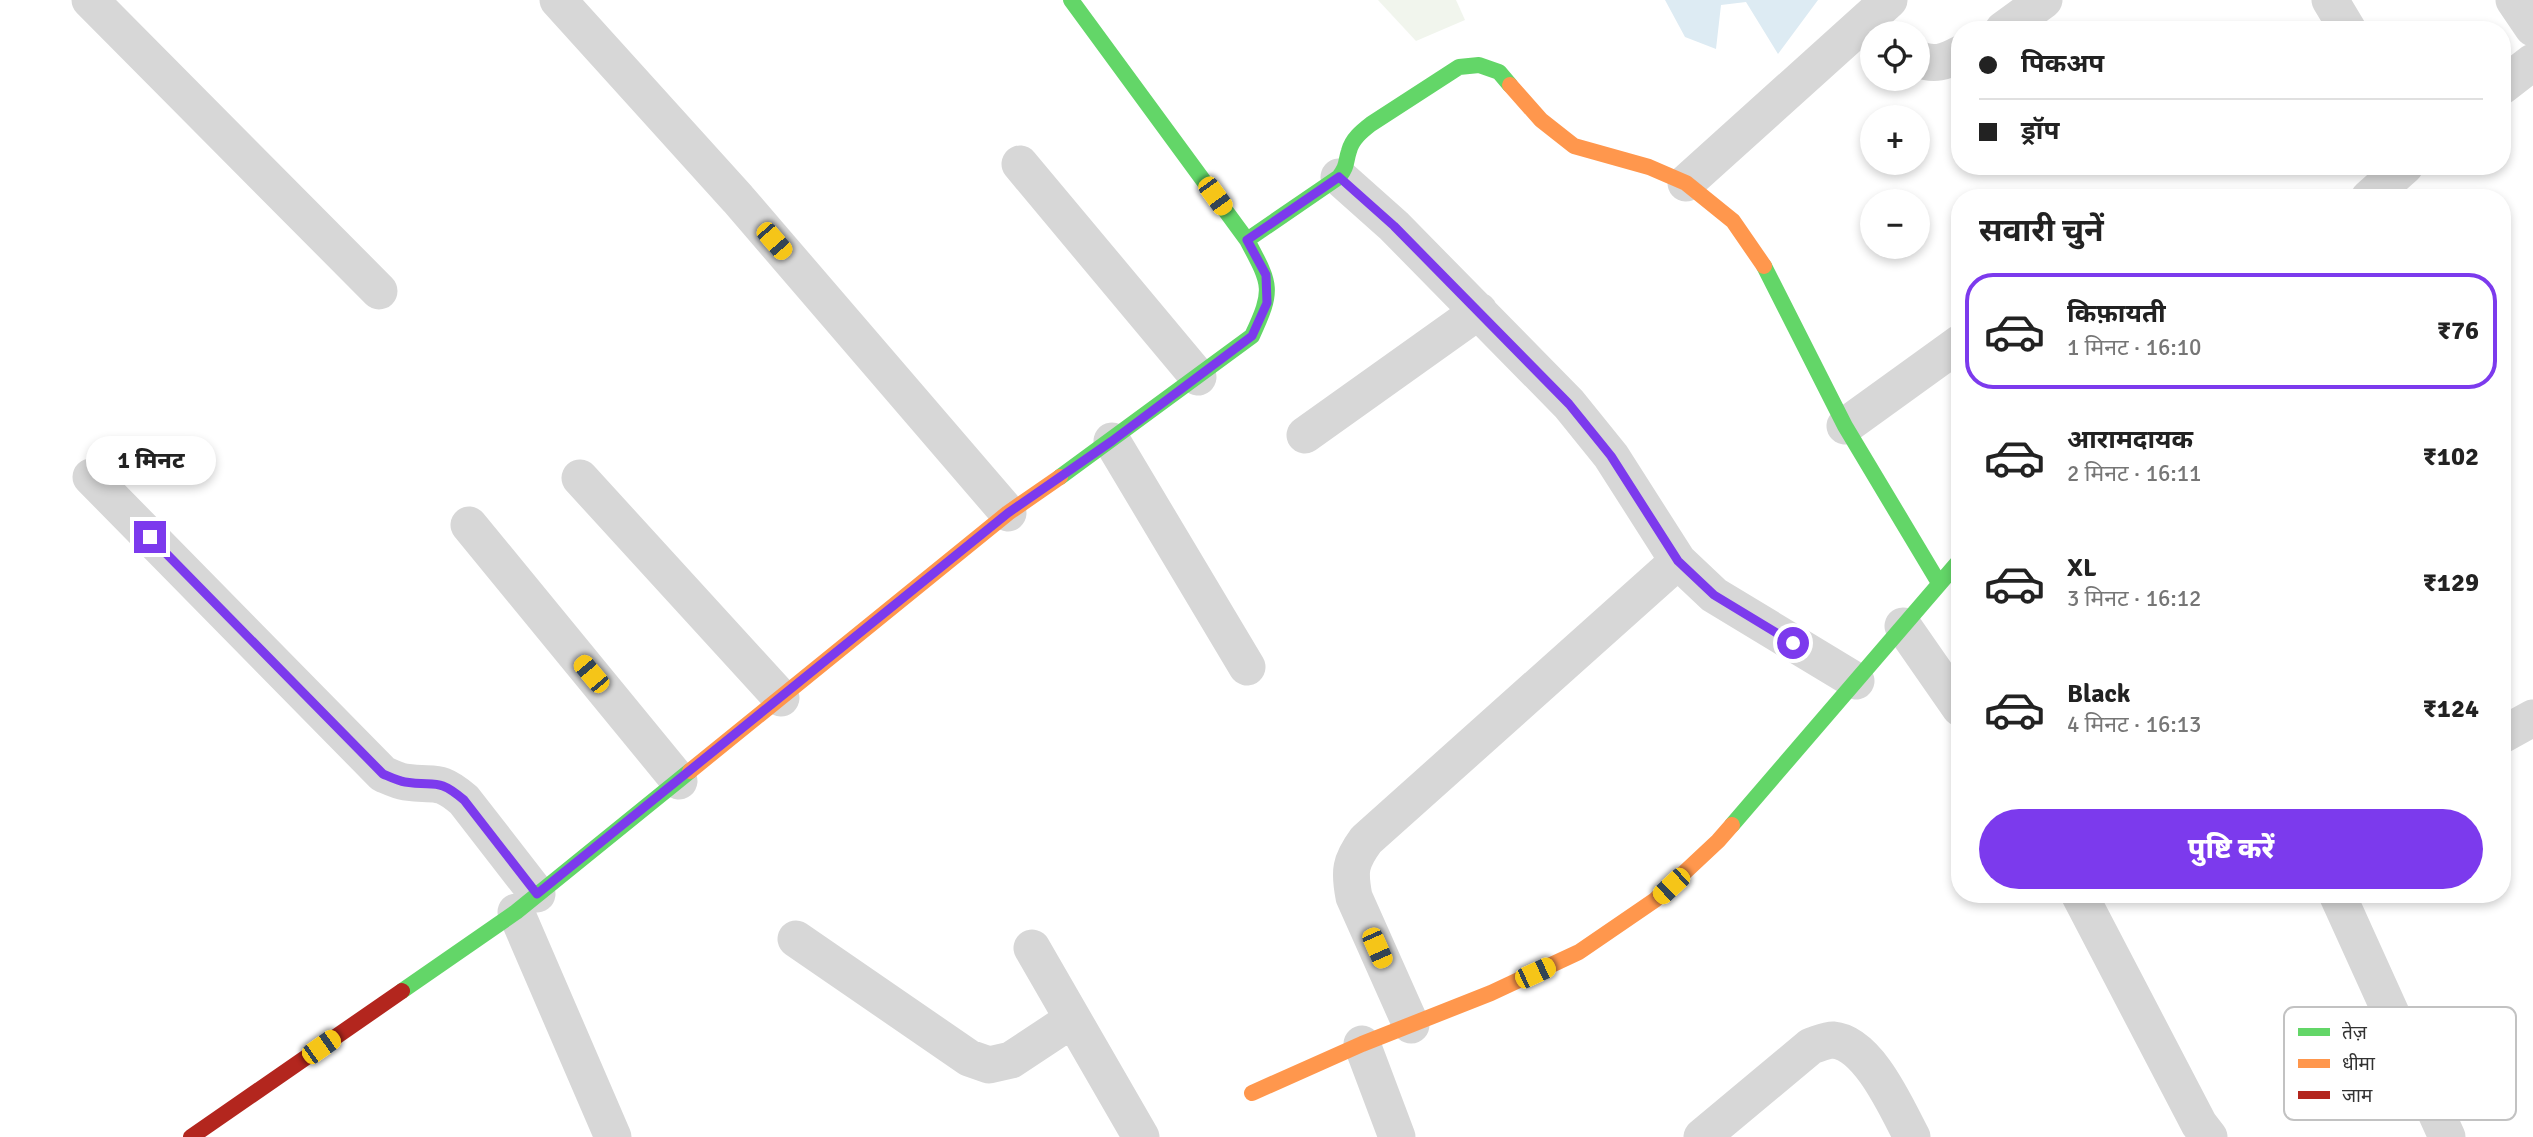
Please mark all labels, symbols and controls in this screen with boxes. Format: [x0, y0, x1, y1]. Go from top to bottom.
map controls [1860, 21, 1930, 259]
button: locate [1860, 21, 1930, 91]
text: पिकअप [2021, 48, 2104, 80]
button: + [1860, 105, 1930, 175]
text: ड्रॉप [2021, 115, 2059, 147]
car [1195, 173, 1236, 219]
button: − [1860, 189, 1930, 259]
text: सवारी चुनें [1979, 211, 2104, 250]
car [753, 218, 796, 264]
text: किफ़ायती [2067, 298, 2166, 330]
icon: car [1983, 300, 2046, 363]
text: ₹76 [2437, 315, 2479, 347]
text: 1 मिनट · 16:10 [2067, 333, 2202, 362]
text: आरामदायक [2067, 424, 2193, 456]
icon: car [1983, 426, 2046, 489]
callout: 1 मिनट [85, 435, 215, 484]
text: ₹102 [2423, 441, 2479, 473]
text: 1 मिनट [118, 446, 185, 475]
text: 2 मिनट · 16:11 [2067, 459, 2202, 488]
route end [134, 521, 166, 553]
icon: car [1983, 552, 2046, 615]
text: XL [2067, 552, 2097, 584]
text: ₹129 [2423, 567, 2479, 599]
text: 3 मिनट · 16:12 [2067, 584, 2202, 613]
route start [1777, 627, 1809, 659]
car [570, 651, 613, 697]
icon: car [1983, 678, 2046, 741]
text: Black [2067, 678, 2130, 710]
text: ₹124 [2423, 693, 2479, 725]
text: 4 मिनट · 16:13 [2067, 710, 2202, 739]
button: पुष्टि करें [1979, 809, 2483, 889]
car [1649, 864, 1694, 908]
car [1359, 925, 1396, 971]
car [1512, 955, 1559, 991]
legend [2284, 1007, 2516, 1120]
text: तेज़ [2342, 1021, 2368, 1045]
car [298, 1026, 345, 1068]
text: धीमा [2342, 1052, 2376, 1076]
text: जाम [2342, 1084, 2373, 1108]

